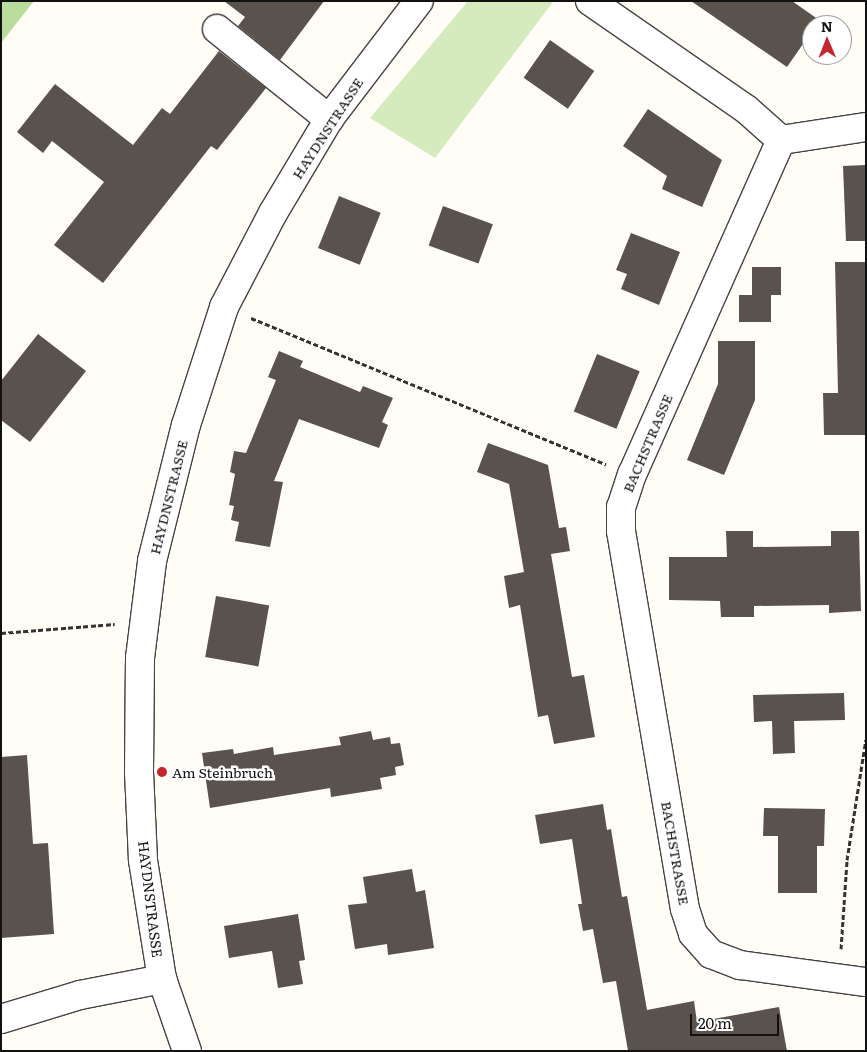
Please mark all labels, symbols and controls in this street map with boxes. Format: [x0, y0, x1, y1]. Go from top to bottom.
north arrow [802, 15, 852, 65]
text: N [821, 16, 833, 36]
street label: HAYDNSTRASSE [288, 74, 366, 182]
street label: BACHSTRASSE [619, 391, 675, 495]
street label: HAYDNSTRASSE [146, 438, 190, 556]
place label: Am Steinbruch [172, 764, 273, 780]
marker: Am Steinbruch [156, 766, 168, 778]
street label: BACHSTRASSE [659, 800, 693, 906]
street label: HAYDNSTRASSE [136, 840, 166, 958]
scale bar [692, 1004, 781, 1036]
text: 20 m [698, 1011, 732, 1034]

